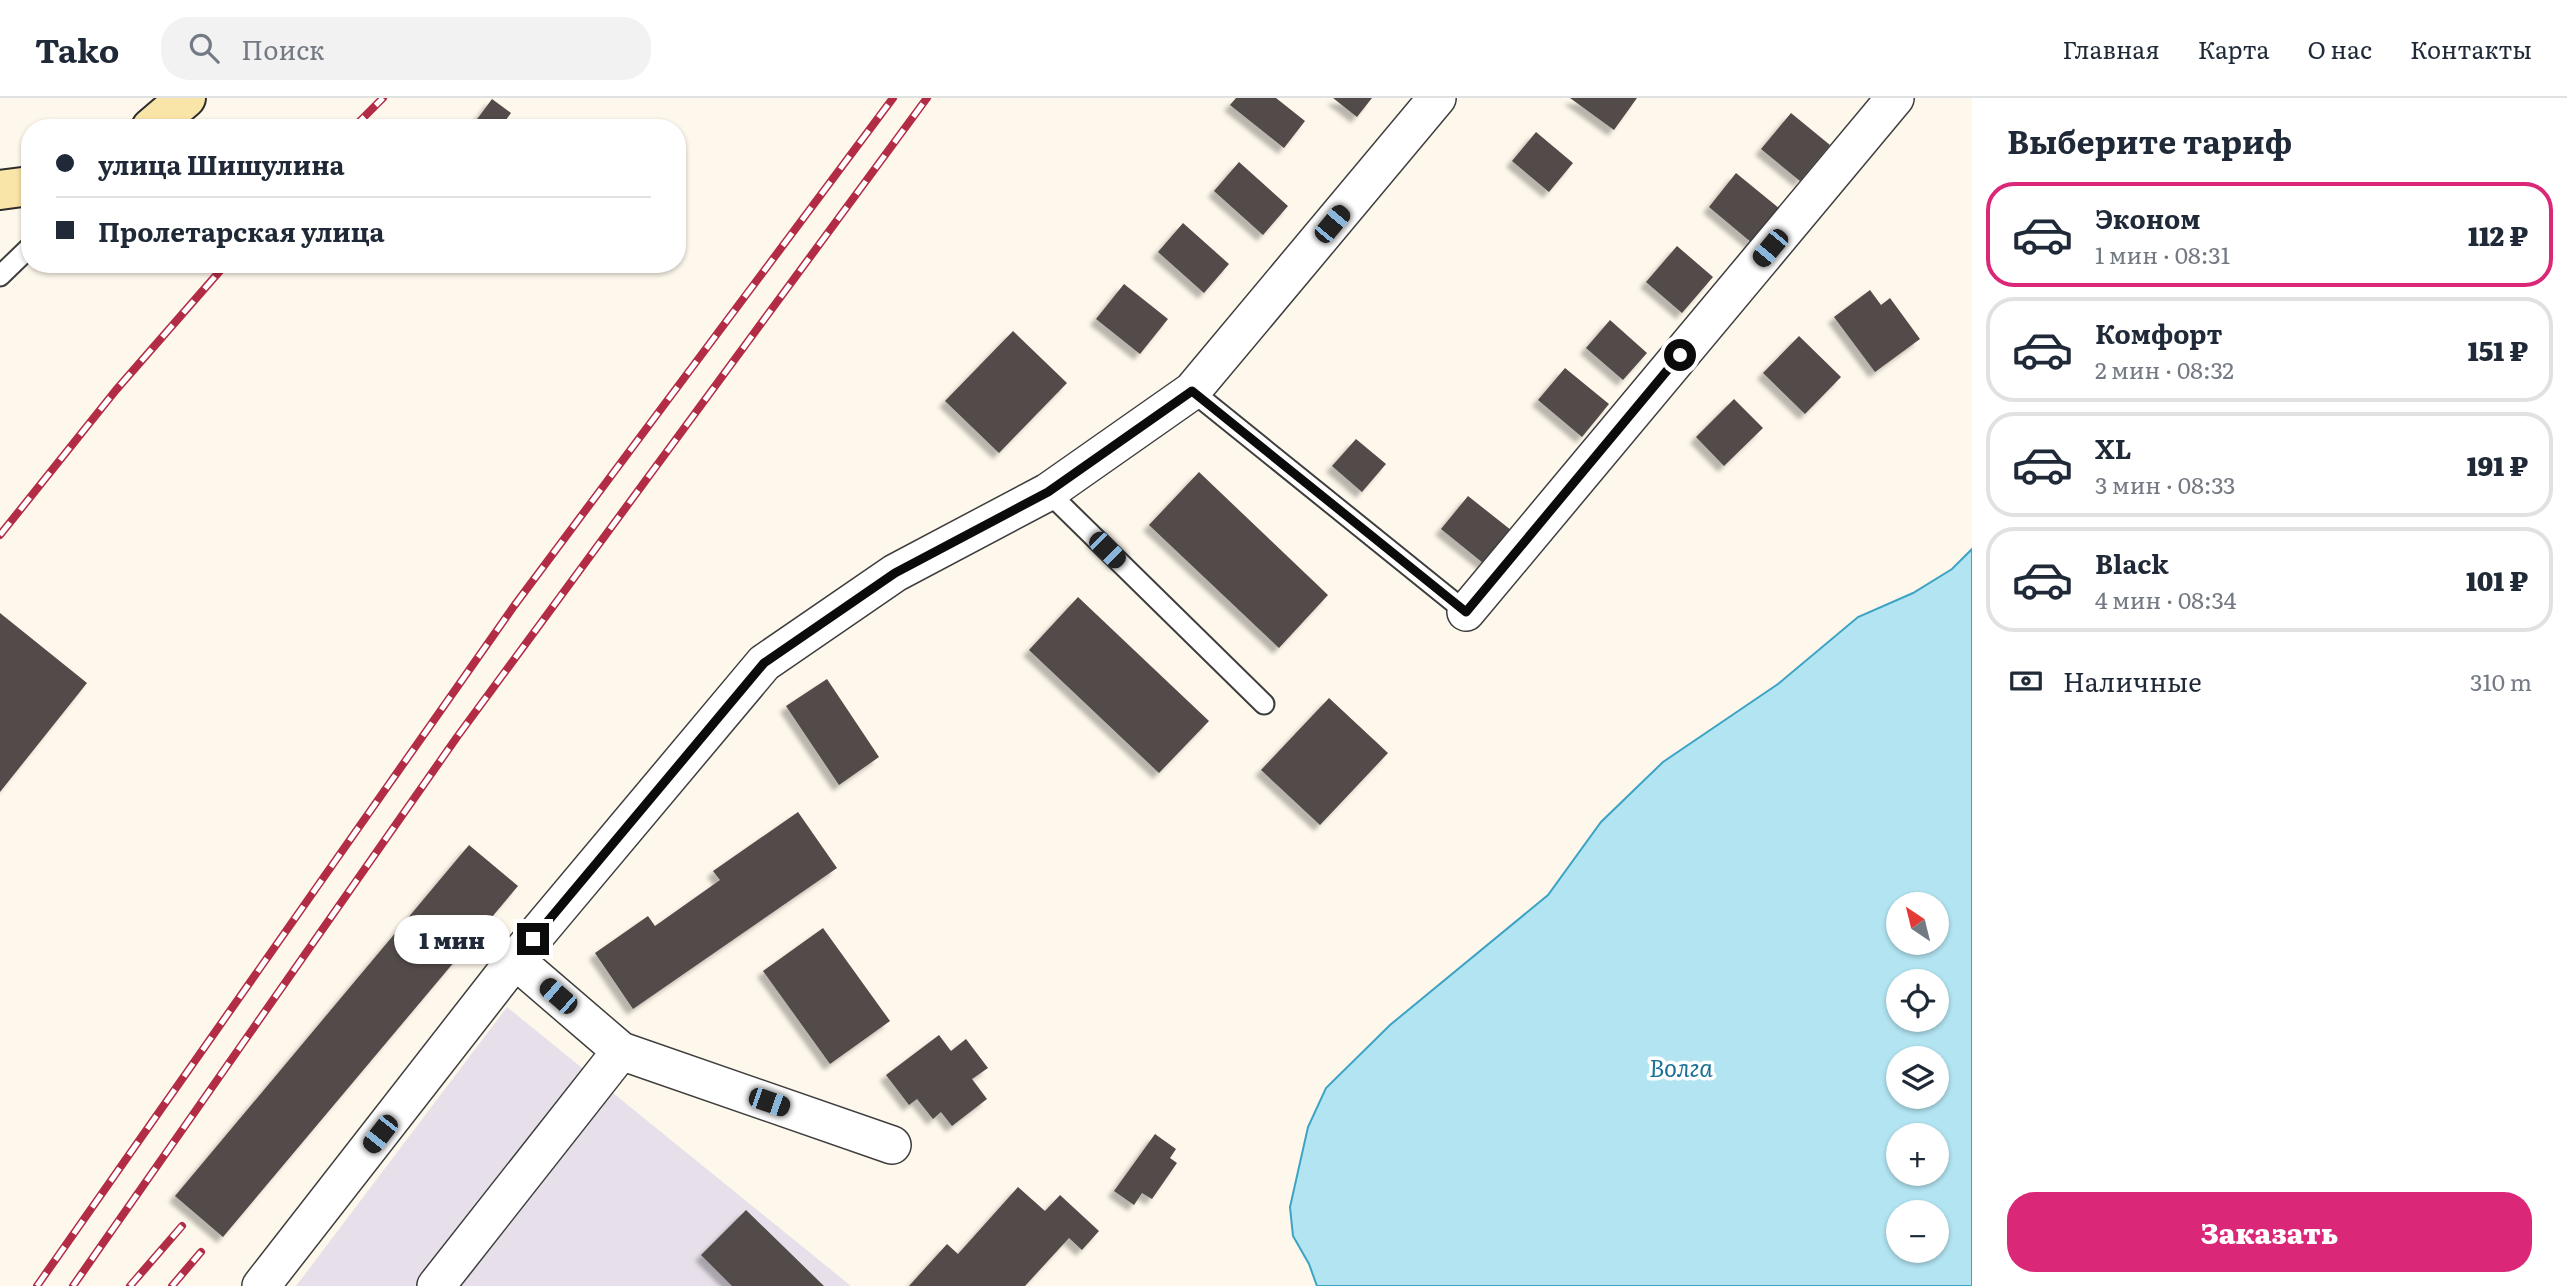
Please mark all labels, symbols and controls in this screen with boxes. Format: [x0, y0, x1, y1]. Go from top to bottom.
search box [161, 17, 651, 80]
text: Tako [35, 24, 119, 73]
icon: search [185, 29, 223, 67]
text: Поиск [241, 29, 325, 68]
text: Главная [2062, 31, 2160, 66]
text: Карта [2198, 31, 2270, 66]
text: О нас [2308, 31, 2372, 66]
text: Контакты [2410, 31, 2532, 66]
text: Выберите тариф [2007, 116, 2292, 164]
text: улица Шишулина [98, 144, 345, 183]
text: Эконом [2095, 198, 2200, 237]
car [1311, 201, 1354, 247]
icon: car [2011, 203, 2074, 266]
text: Пролетарская улица [98, 211, 384, 250]
text: 112 ₽ [2468, 215, 2528, 254]
car [1749, 225, 1792, 271]
text: 1 мин · 08:31 [2095, 237, 2230, 271]
text: Комфорт [2095, 313, 2222, 352]
icon: car [2011, 318, 2074, 381]
text: 151 ₽ [2468, 330, 2528, 369]
route start [1664, 339, 1696, 371]
text: 2 мин · 08:32 [2095, 352, 2234, 386]
text: XL [2095, 428, 2132, 467]
icon: car [2011, 433, 2074, 496]
text: 191 ₽ [2467, 445, 2528, 484]
text: 3 мин · 08:33 [2095, 467, 2236, 501]
car [1085, 528, 1130, 572]
text: Black [2095, 543, 2169, 582]
icon: car [2011, 548, 2074, 611]
text: 101 ₽ [2466, 560, 2528, 599]
text: 4 мин · 08:34 [2095, 582, 2237, 616]
text: Наличные [2063, 661, 2202, 700]
icon: cash [2007, 662, 2045, 700]
text: 310 m [2470, 664, 2532, 698]
north arrow [1886, 892, 1950, 956]
map controls [1886, 892, 1949, 1263]
callout: 1 мин [393, 914, 508, 964]
text: 1 мин [419, 922, 485, 956]
route end [517, 923, 549, 955]
button: locate [1886, 969, 1949, 1032]
car [536, 974, 581, 1018]
button: layers [1886, 1046, 1949, 1109]
water label: Волга [1649, 1049, 1713, 1084]
car [746, 1085, 793, 1119]
car [359, 1111, 402, 1157]
button: + [1886, 1123, 1949, 1186]
button: Заказать [2007, 1192, 2532, 1272]
button: − [1886, 1200, 1949, 1263]

